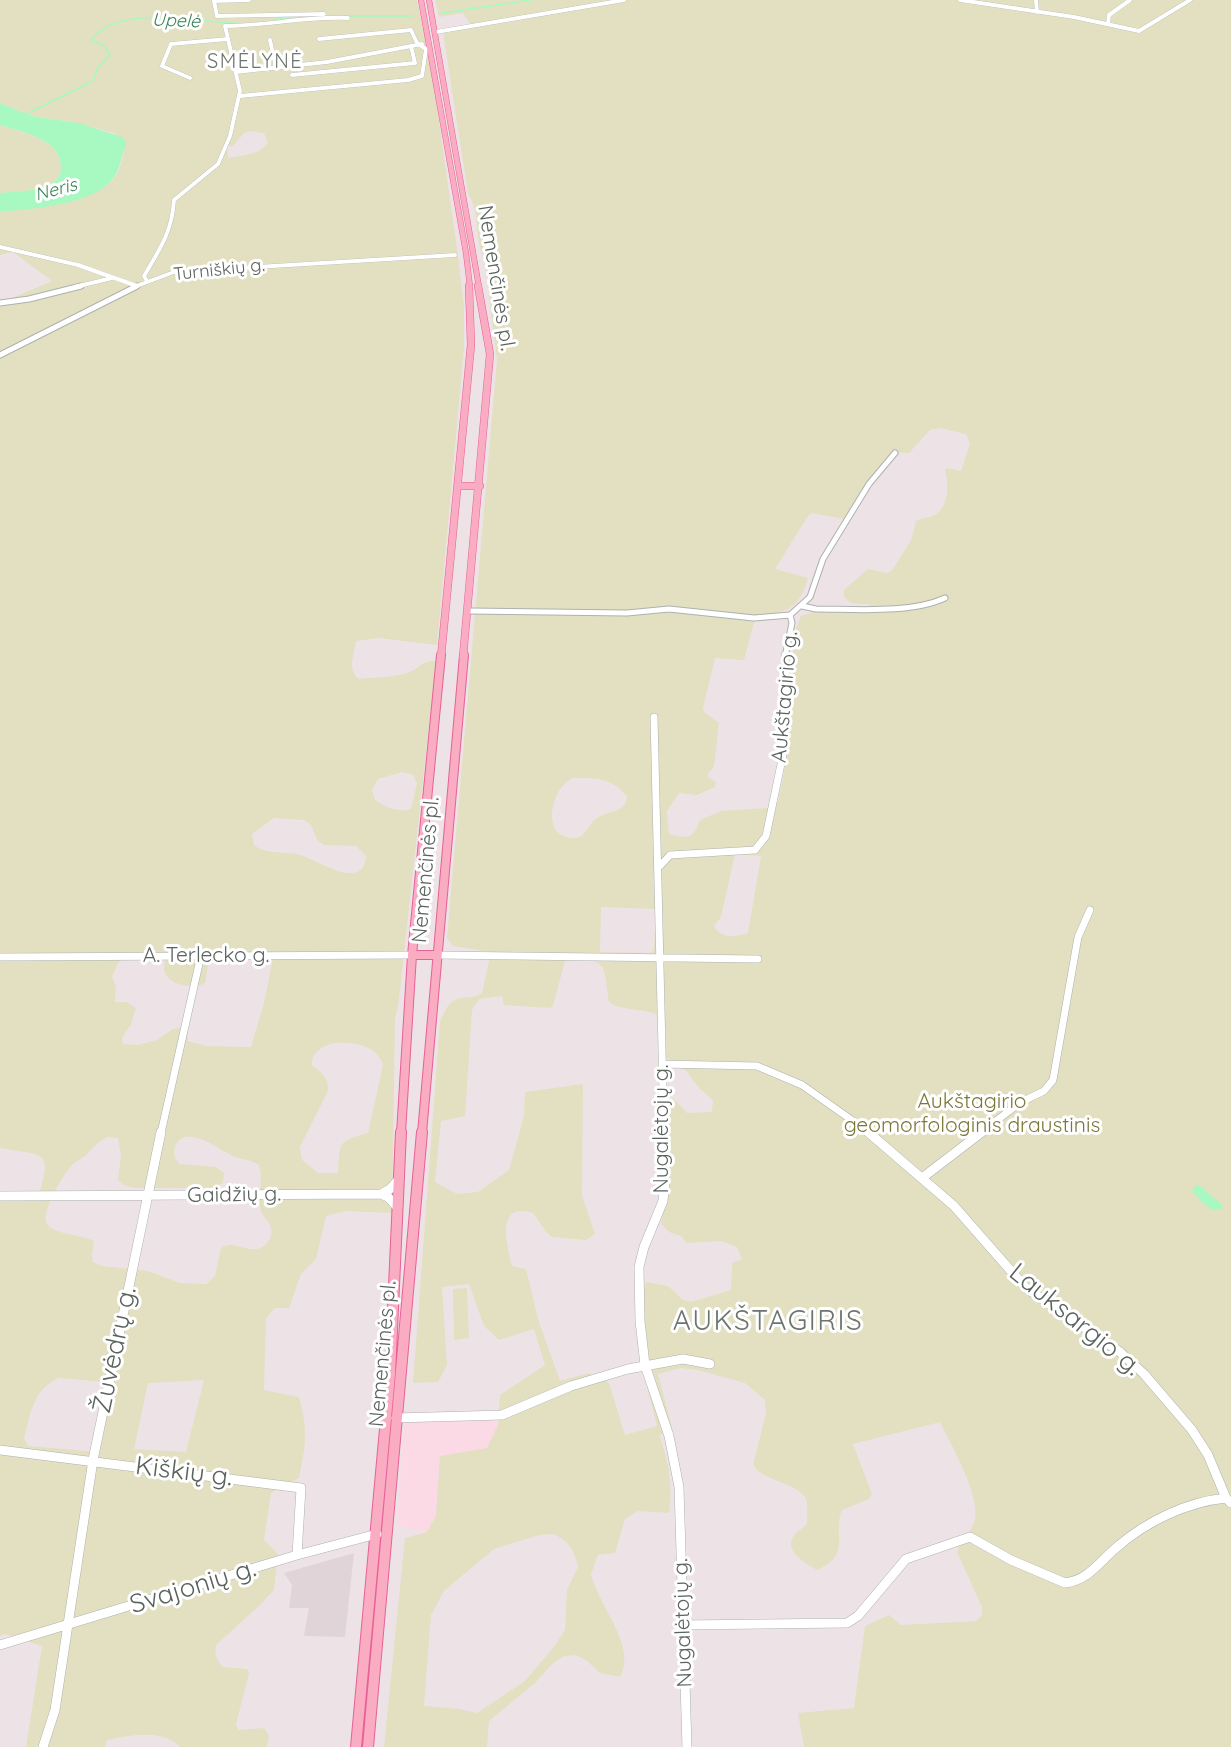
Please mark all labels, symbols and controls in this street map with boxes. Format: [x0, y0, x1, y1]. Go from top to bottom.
water label: Upelė [152, 9, 200, 33]
district label: SMĖLYNĖ [207, 50, 303, 74]
water label: Neris [33, 174, 79, 206]
street label: Nemenčinės pl. [472, 204, 520, 352]
street label: Turniškių g. [172, 254, 266, 286]
street label: Aukštagirio g. [767, 630, 803, 764]
street label: Nemenčinės pl. [407, 796, 445, 944]
street label: A. Terlecko g. [143, 943, 269, 969]
street label: Nugalėtojų g. [649, 1064, 675, 1194]
park label: Aukštagirio geomorfologinis draustinis [844, 1089, 1100, 1139]
street label: Gaidžių g. [187, 1182, 281, 1208]
street label: Lauksargio g. [1003, 1257, 1147, 1383]
street label: Nemenčinės pl. [364, 1280, 402, 1428]
street label: Žuvėdrų g. [86, 1284, 144, 1416]
district label: AUKŠTAGIRIS [673, 1305, 863, 1339]
street label: Kiškių g. [134, 1451, 234, 1493]
street label: Svajonių g. [126, 1553, 260, 1621]
street label: Nugalėtojų g. [668, 1558, 698, 1688]

